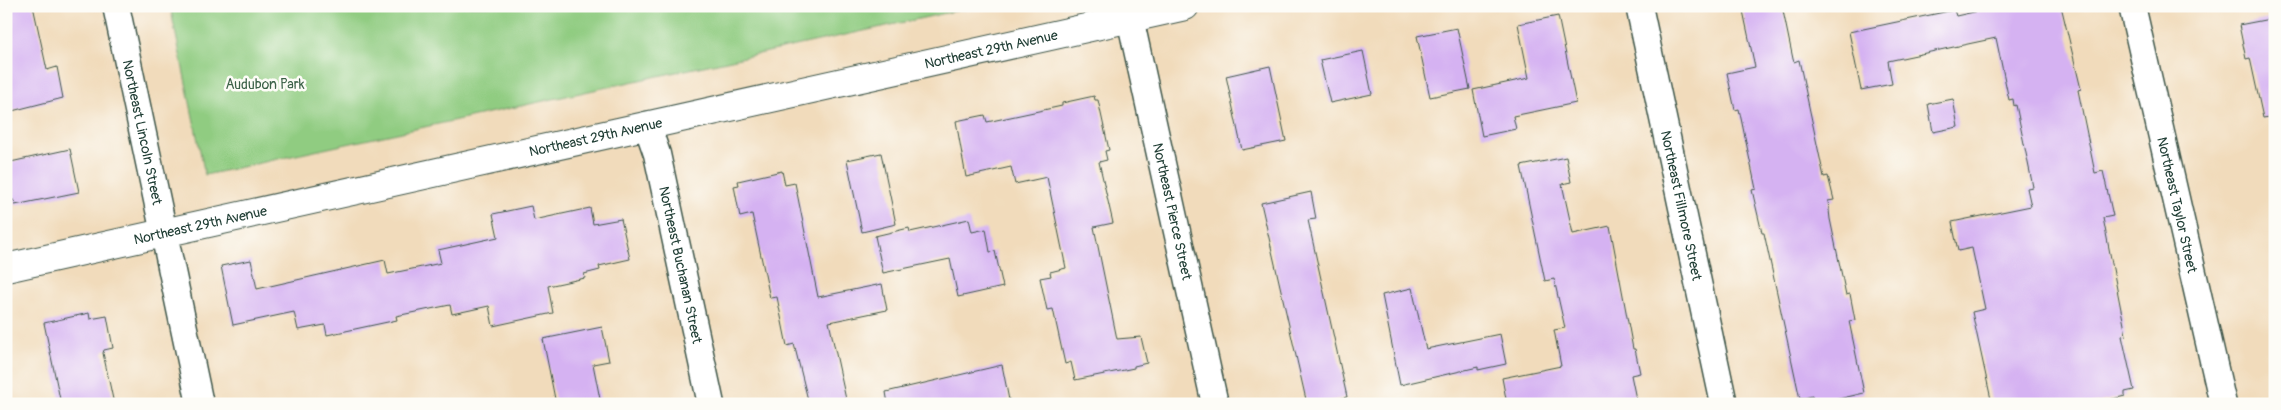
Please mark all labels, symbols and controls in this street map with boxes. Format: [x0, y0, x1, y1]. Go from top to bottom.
street label: Northeast 29th Avenue [923, 26, 1059, 72]
street label: Northeast Lincoln Street [119, 58, 166, 207]
park label: Audubon Park [225, 76, 305, 93]
street label: Northeast 29th Avenue [527, 114, 664, 160]
street label: Northeast Fillmore Street [1657, 129, 1706, 282]
street label: Northeast Taylor Street [2154, 135, 2201, 275]
street label: Northeast Pierce Street [1149, 141, 1196, 282]
street label: Northeast Buchanan Street [656, 185, 706, 345]
street label: Northeast 29th Avenue [132, 202, 269, 248]

